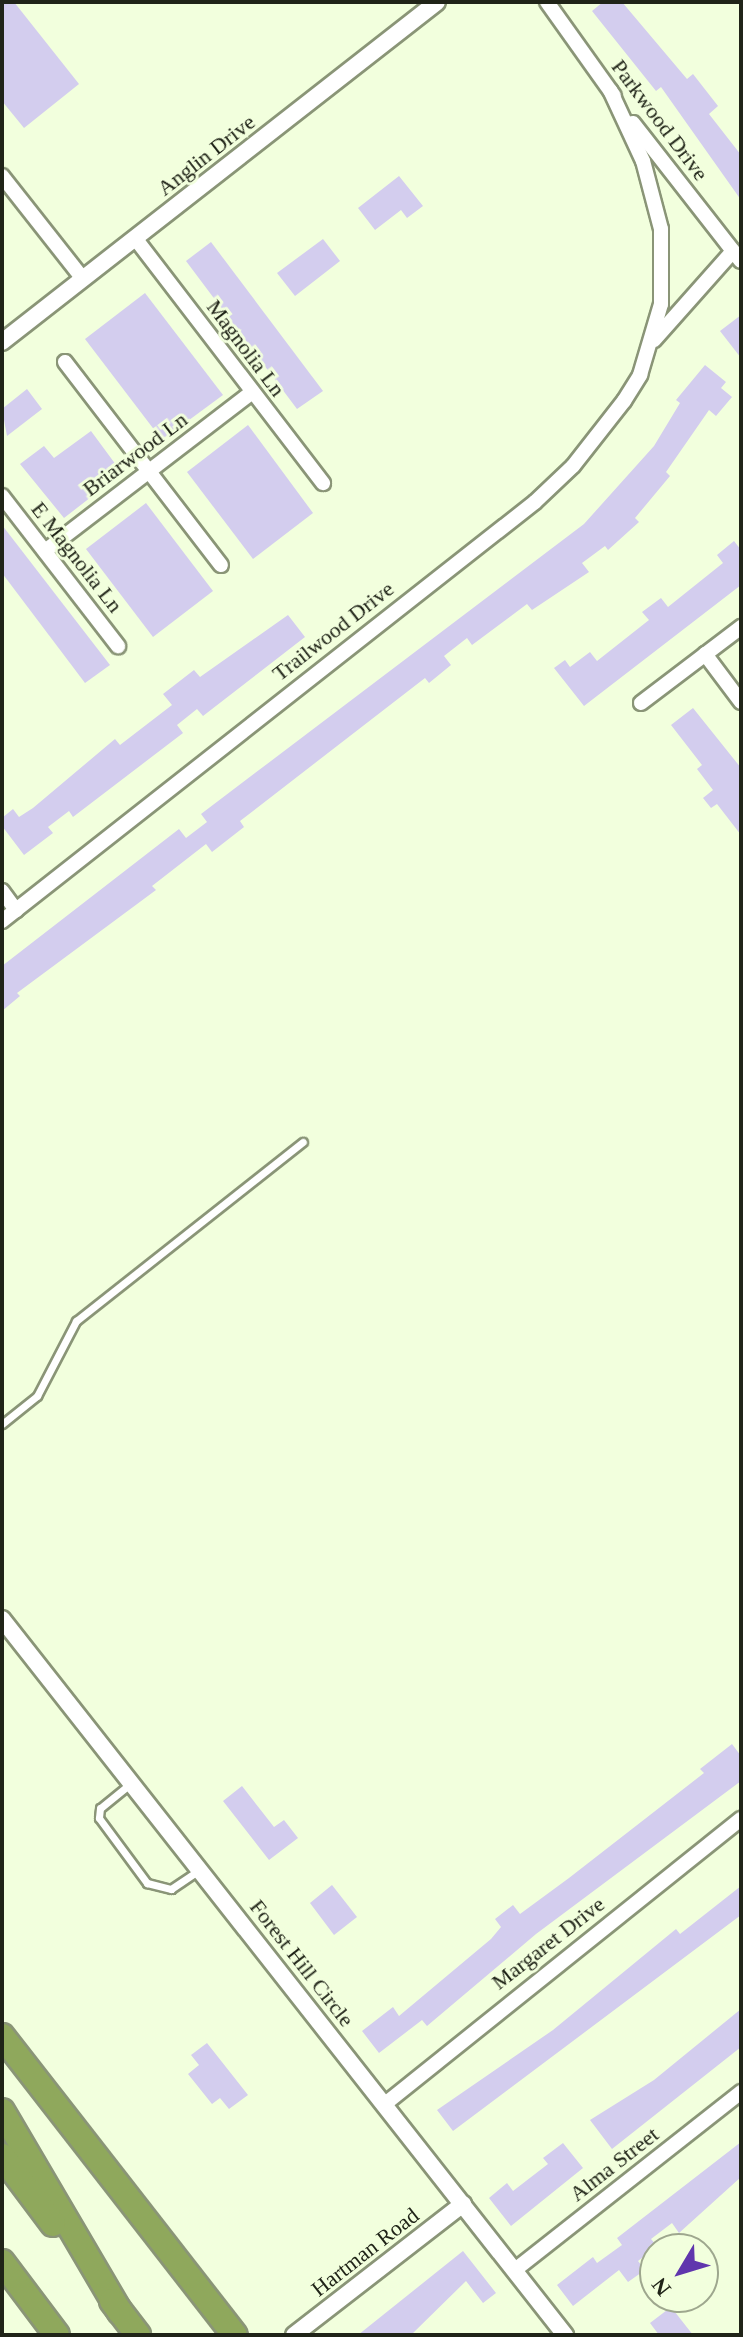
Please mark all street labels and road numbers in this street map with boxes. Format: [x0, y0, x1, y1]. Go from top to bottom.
street label: Parkwood Drive [606, 54, 714, 186]
street label: Anglin Drive [152, 109, 260, 201]
street label: Magnolia Ln [201, 294, 291, 402]
street label: Briarwood Ln [78, 406, 192, 502]
street label: E Magnolia Ln [26, 496, 128, 618]
street label: Trailwood Drive [267, 576, 399, 686]
street label: Margaret Drive [486, 1891, 610, 1995]
street label: Forest Hill Circle [244, 1894, 360, 2032]
street label: Alma Street [564, 2121, 664, 2207]
street label: Hartman Road [306, 2202, 424, 2302]

